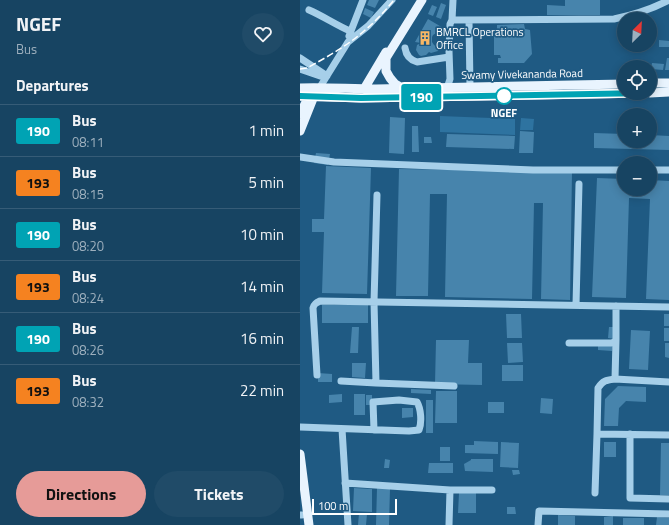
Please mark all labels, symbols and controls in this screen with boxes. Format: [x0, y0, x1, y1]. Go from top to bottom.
text: NGEF [16, 9, 61, 38]
north arrow [617, 12, 657, 52]
map controls [617, 12, 657, 196]
button: heart [242, 13, 284, 55]
place label: BMRCL Operations Office [436, 24, 524, 53]
building icon: BMRCL Operations Office [417, 30, 433, 46]
text: Bus [16, 39, 37, 59]
button: locate [617, 60, 657, 100]
street label: Swamy Vivekananda Road [461, 65, 583, 83]
text: Departures [16, 74, 89, 97]
line badge: 190 [398, 84, 444, 110]
text: 190 [409, 86, 433, 107]
marker: NGEF [495, 87, 513, 105]
place label: NGEF [491, 105, 517, 121]
button: + [617, 108, 657, 148]
text: Bus [72, 109, 97, 132]
text: 1 min [248, 119, 284, 142]
text: 190 [26, 120, 50, 141]
text: 08:11 [72, 132, 104, 152]
button: − [617, 156, 657, 196]
text: Bus [72, 161, 97, 184]
text: 5 min [248, 171, 284, 194]
text: 193 [26, 172, 50, 193]
text: 08:15 [72, 184, 104, 204]
text: Bus [72, 213, 97, 236]
text: 10 min [240, 223, 284, 246]
text: 190 [26, 224, 50, 245]
text: 08:20 [72, 236, 104, 256]
text: Bus [72, 265, 97, 288]
text: 14 min [240, 275, 284, 298]
text: 193 [26, 276, 50, 297]
text: 08:24 [72, 288, 104, 308]
text: Bus [72, 317, 97, 340]
text: 16 min [240, 327, 284, 350]
text: 190 [26, 328, 50, 349]
text: 08:26 [72, 340, 104, 360]
text: Bus [72, 369, 97, 392]
text: 22 min [240, 379, 284, 402]
text: 193 [26, 380, 50, 401]
text: 08:32 [72, 392, 104, 412]
button: Directions [16, 471, 146, 517]
button: Tickets [154, 471, 284, 517]
scale bar [312, 497, 397, 516]
text: 100 m [318, 498, 348, 514]

